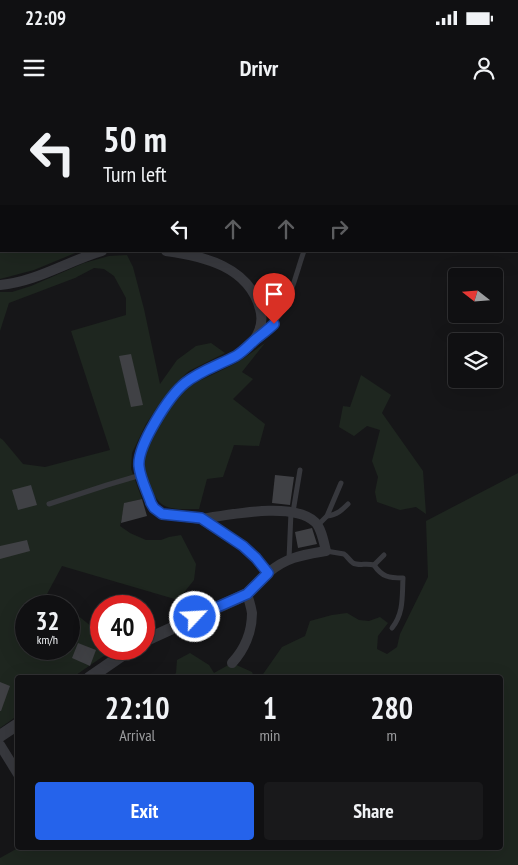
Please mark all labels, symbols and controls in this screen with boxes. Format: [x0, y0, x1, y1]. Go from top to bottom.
text: 22:09 [25, 6, 66, 30]
icon: menu [20, 54, 48, 82]
text: Drivr [240, 54, 278, 82]
icon: person [470, 54, 498, 82]
text: 50 m [103, 116, 167, 162]
icon: left [20, 120, 85, 185]
text: Turn left [103, 160, 167, 188]
icon: left [166, 215, 194, 243]
icon: ahead [219, 215, 247, 243]
icon: ahead [272, 215, 300, 243]
icon: right [325, 215, 353, 243]
north arrow [448, 268, 502, 322]
map controls [448, 268, 503, 388]
pin [253, 273, 295, 324]
icon: arrive [260, 280, 288, 308]
button: layers [448, 333, 503, 388]
position arrow [168, 590, 220, 642]
speed limit sign: 40 [90, 595, 155, 660]
text: 32 [36, 605, 59, 637]
text: km/h [37, 632, 58, 647]
text: 22:10 [105, 688, 170, 727]
text: 1 [263, 688, 277, 727]
text: 280 [370, 688, 413, 727]
text: Arrival [119, 725, 155, 745]
text: min [259, 725, 280, 745]
text: m [386, 725, 397, 745]
button: Exit [35, 782, 254, 840]
button: Share [264, 782, 483, 840]

